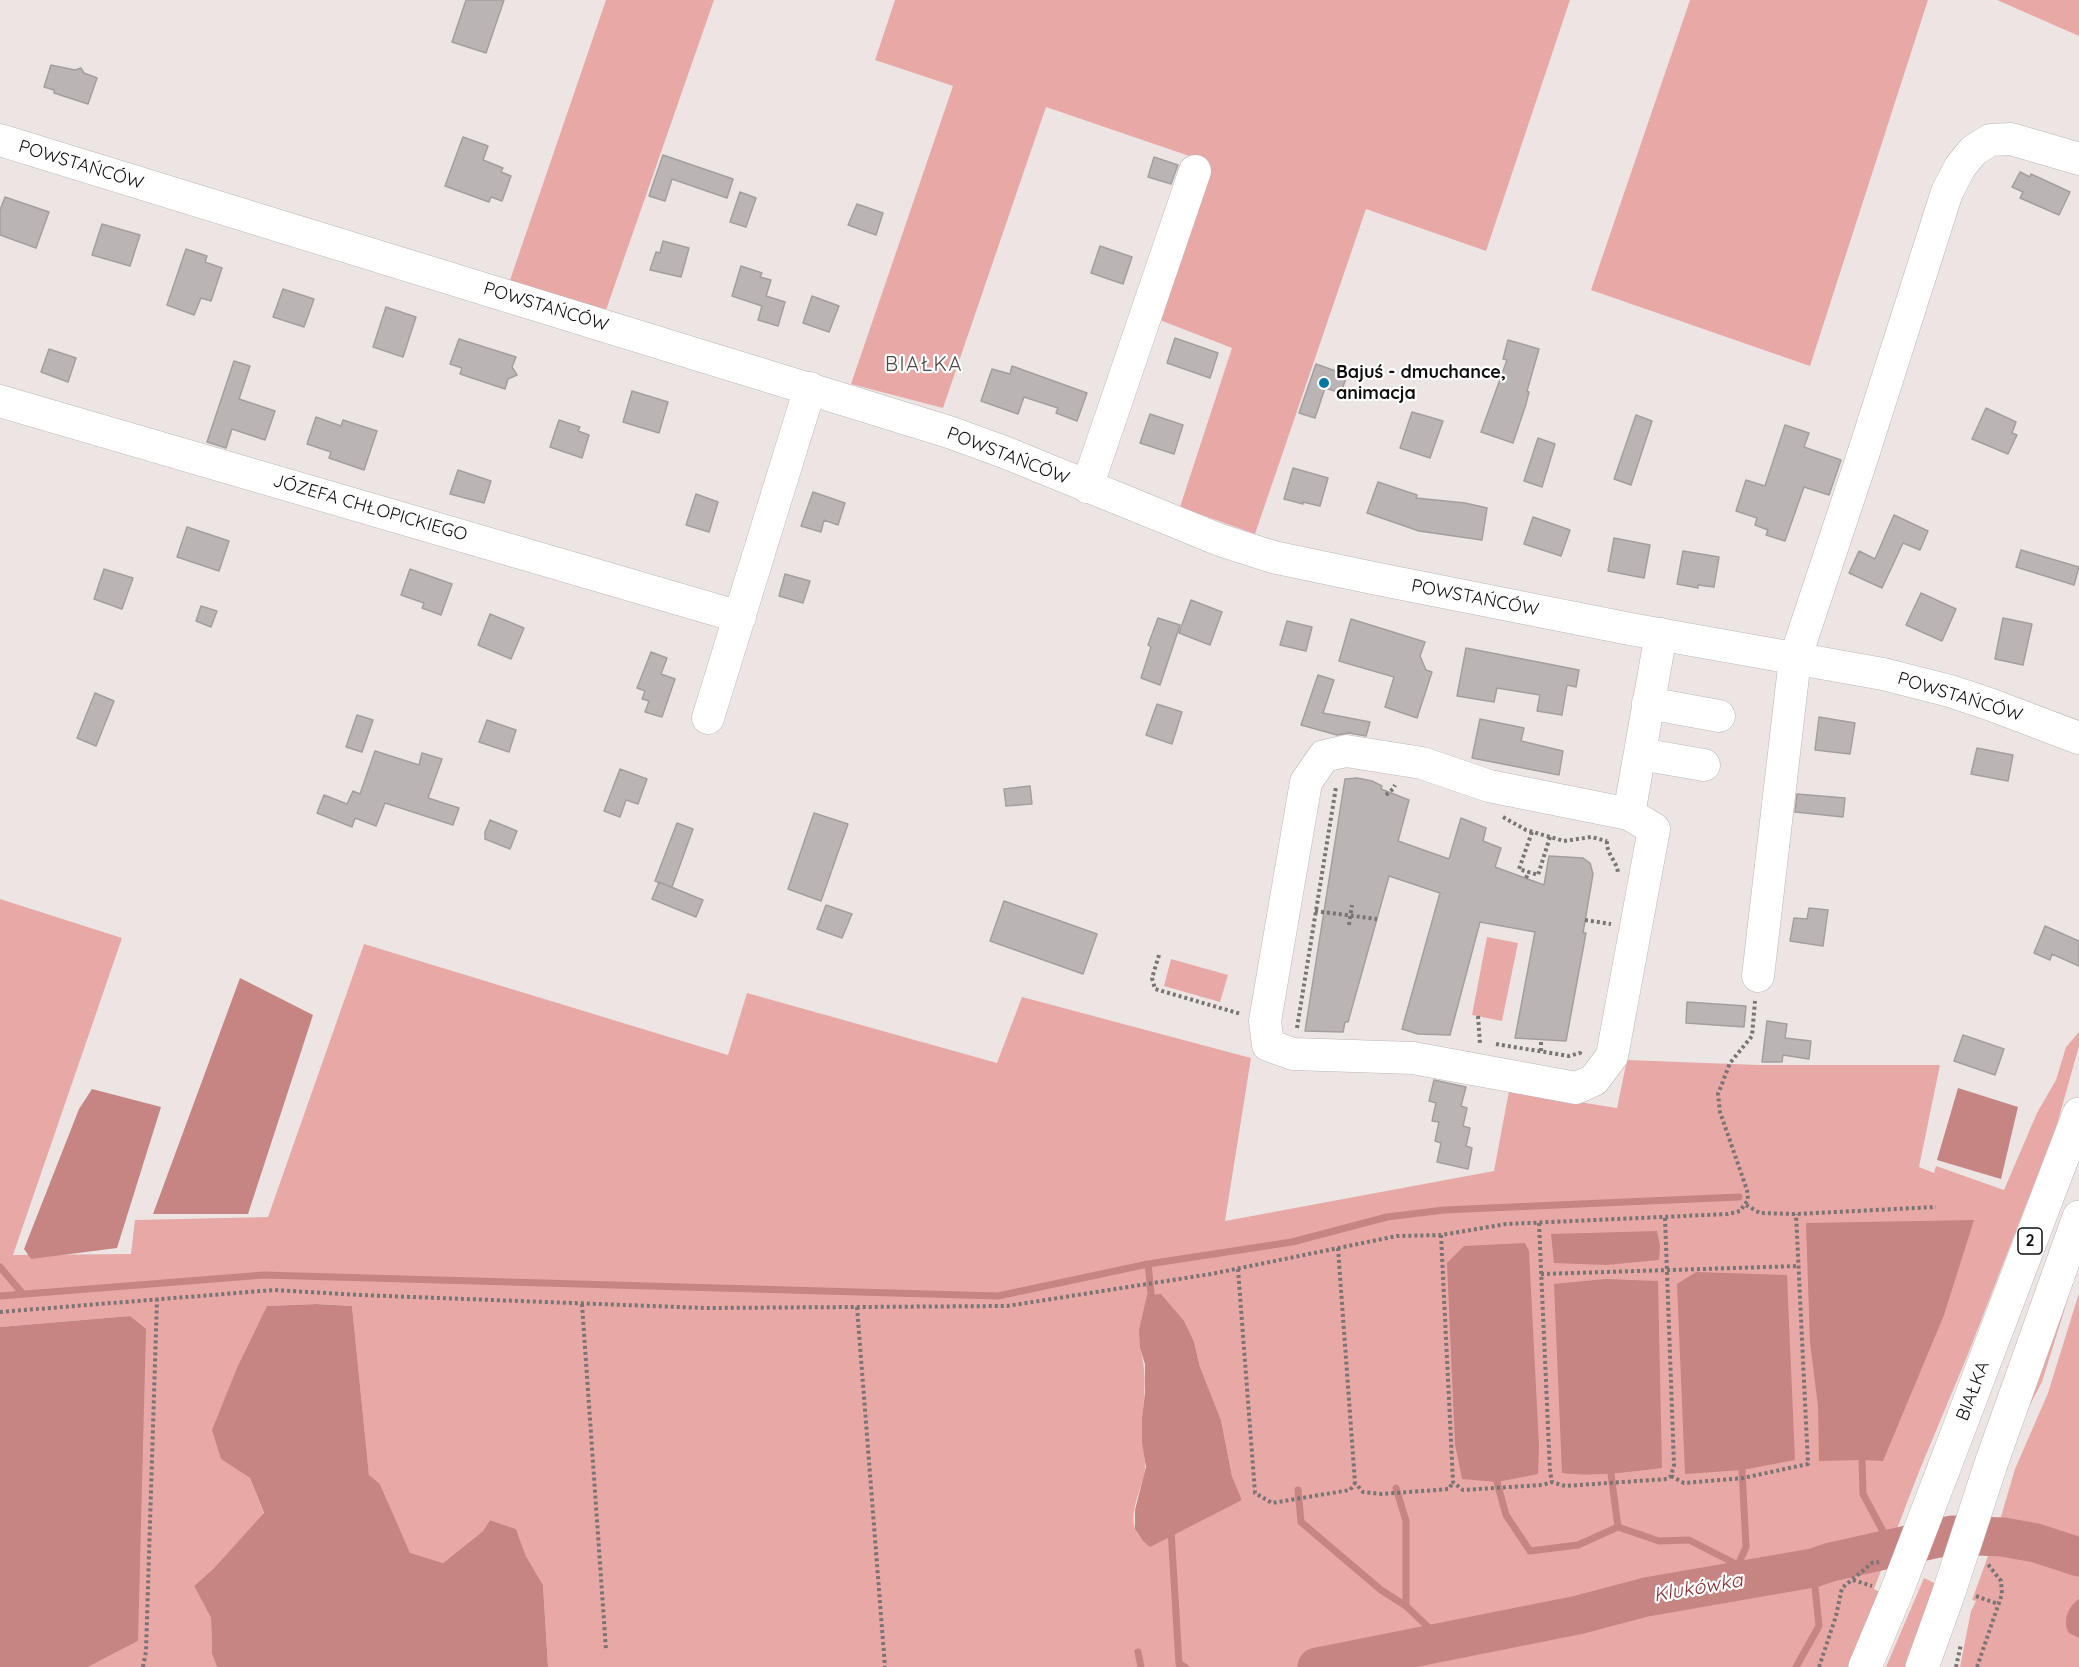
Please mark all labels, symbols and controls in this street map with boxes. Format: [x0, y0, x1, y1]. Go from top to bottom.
street label: POWSTAŃCÓW [16, 136, 146, 194]
street label: POWSTAŃCÓW [481, 278, 611, 336]
district label: BIAŁKA [885, 353, 963, 377]
place label: Bajuś - dmuchance, animacja [1336, 362, 1506, 404]
marker: Bajuś - dmuchance, animacja [1317, 376, 1331, 390]
street label: POWSTAŃCÓW [944, 423, 1072, 489]
street label: JÓZEFA CHŁOPICKIEGO [270, 470, 470, 546]
street label: POWSTAŃCÓW [1409, 575, 1541, 621]
street label: POWSTAŃCÓW [1895, 668, 2025, 726]
road number: 2 [2018, 1228, 2042, 1254]
street label: BIAŁKA [1952, 1358, 1994, 1424]
water label: Klukówka [1652, 1568, 1744, 1608]

